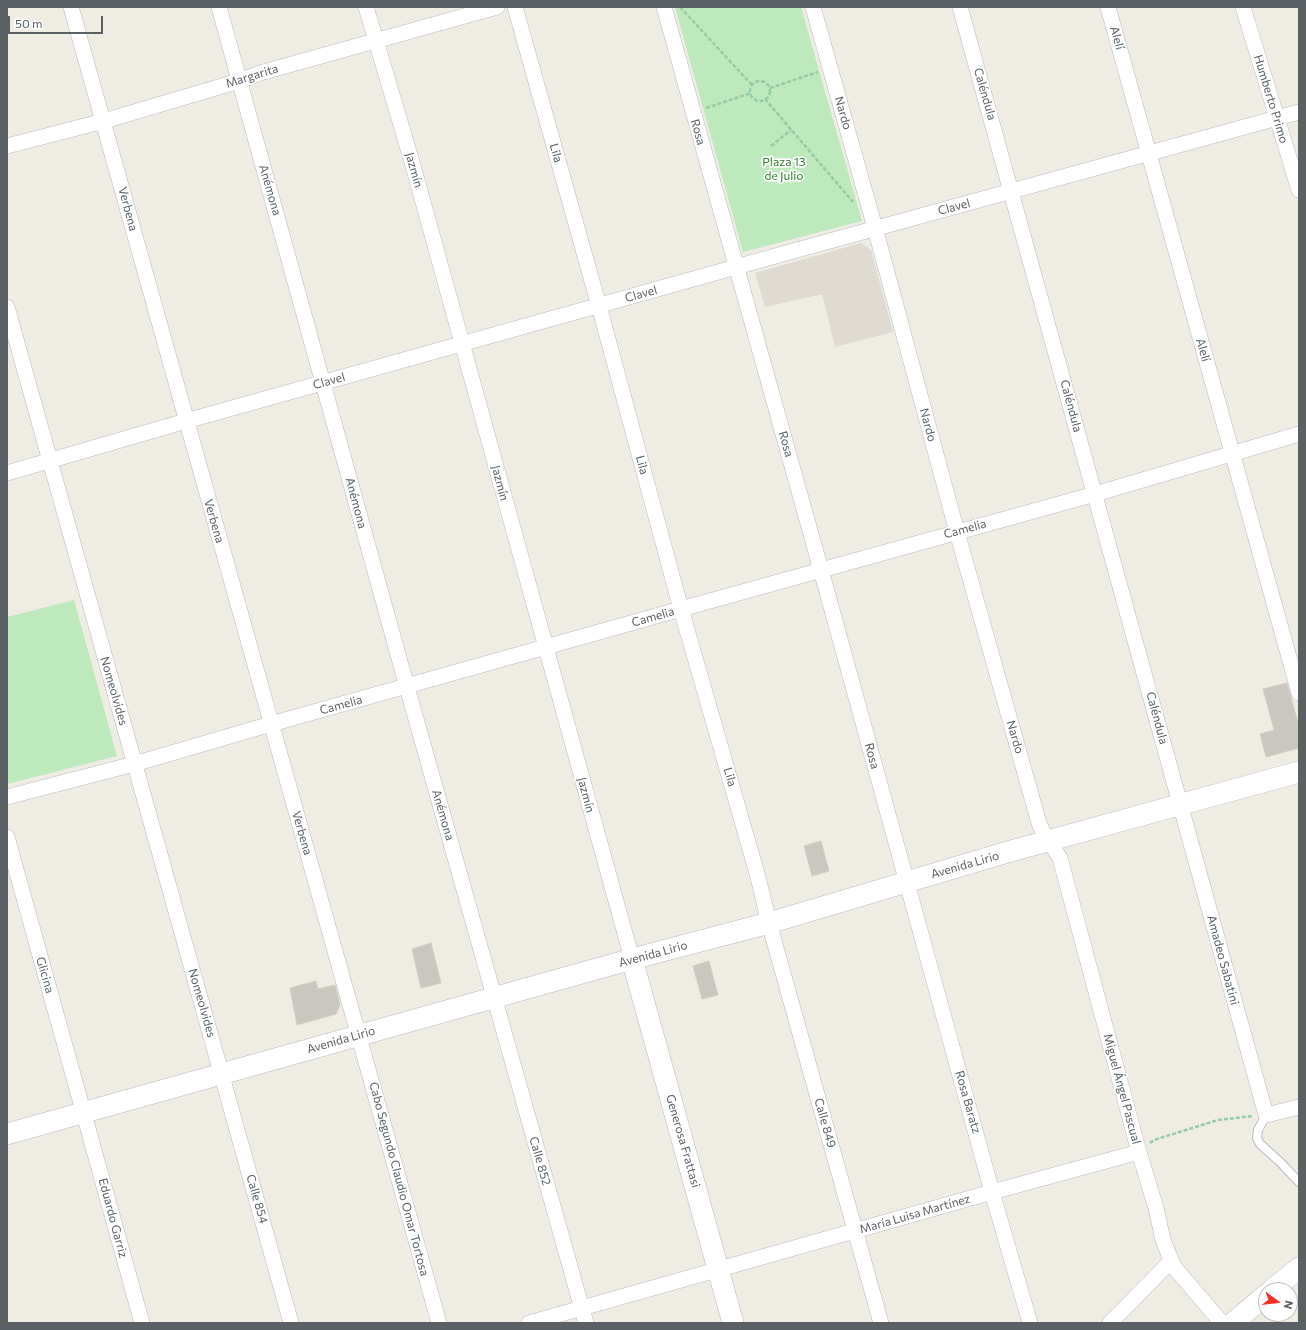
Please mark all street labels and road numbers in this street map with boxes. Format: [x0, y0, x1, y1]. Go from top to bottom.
street label: Alelí [1107, 25, 1127, 51]
street label: Humberto Primo [1251, 53, 1291, 145]
street label: Margarita [224, 61, 280, 91]
street label: Caléndula [971, 66, 999, 122]
street label: Nardo [831, 95, 855, 131]
street label: Rosa [687, 117, 709, 147]
street label: Lila [546, 142, 566, 164]
street label: Jazmín [402, 151, 426, 189]
street label: Anémona [256, 163, 284, 217]
street label: Verbena [115, 185, 141, 233]
street label: Clavel [936, 196, 972, 218]
street label: Clavel [623, 283, 659, 305]
street label: Alelí [1193, 337, 1213, 363]
street label: Clavel [311, 370, 347, 392]
street label: Caléndula [1057, 378, 1085, 434]
street label: Nardo [917, 407, 939, 443]
street label: Rosa [775, 429, 797, 459]
street label: Lila [633, 454, 651, 476]
street label: Jazmín [488, 464, 512, 502]
street label: Anémona [342, 476, 370, 530]
street label: Verbena [201, 497, 227, 545]
street label: Camelia [942, 516, 988, 542]
street label: Camelia [630, 604, 676, 630]
street label: Nomeolvides [97, 655, 131, 727]
street label: Caléndula [1143, 690, 1171, 746]
street label: Camelia [318, 692, 364, 718]
street label: Nardo [1003, 719, 1027, 755]
street label: Rosa [862, 741, 882, 771]
street label: Lila [720, 766, 740, 788]
street label: Jazmín [574, 776, 598, 814]
street label: Anémona [429, 788, 457, 842]
street label: Verbena [289, 809, 315, 857]
street label: Avenida Lirio [929, 848, 1001, 882]
street label: Amadeo Sabatini [1204, 914, 1242, 1006]
street label: Avenida Lirio [617, 938, 689, 970]
street label: Glicina [33, 955, 57, 995]
street label: Nomeolvides [185, 967, 219, 1039]
street label: Avenida Lirio [305, 1023, 377, 1057]
street label: Miguel Ángel Pascual [1100, 1032, 1144, 1146]
street label: Rosa Baratz [952, 1069, 984, 1135]
street label: Cabo Segundo Claudio Omar Tortosa [366, 1080, 432, 1278]
street label: Generosa Frattasi [663, 1093, 703, 1189]
street label: Calle 849 [811, 1097, 839, 1149]
street label: Calle 852 [526, 1135, 554, 1187]
street label: Calle 854 [243, 1173, 271, 1225]
street label: Eduardo Garriz [95, 1177, 131, 1259]
street label: María Luisa Martínez [858, 1191, 972, 1237]

